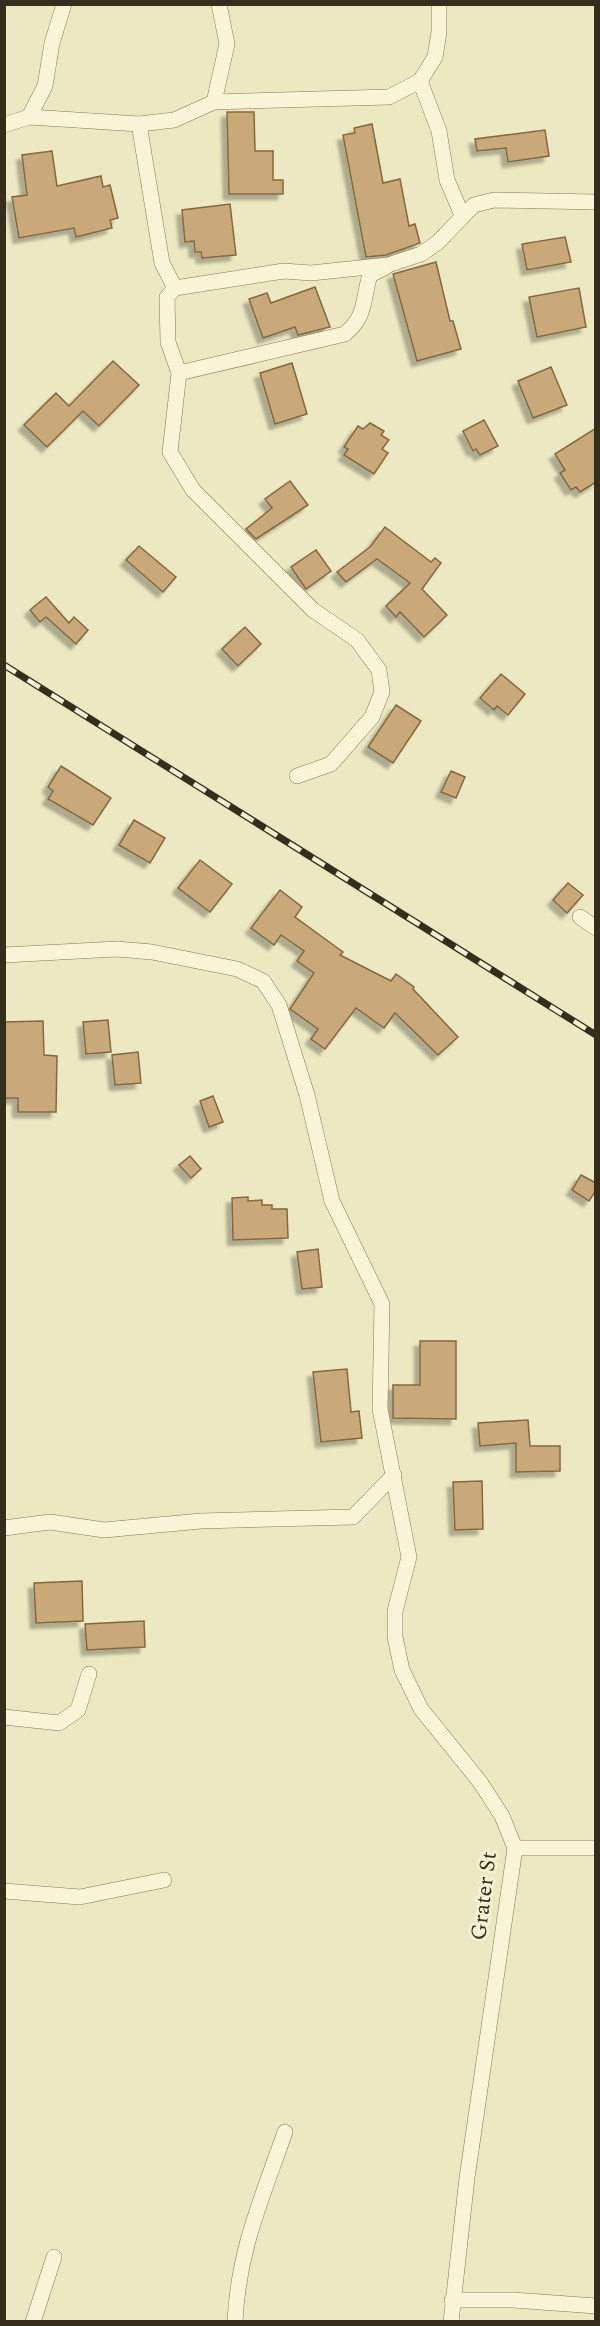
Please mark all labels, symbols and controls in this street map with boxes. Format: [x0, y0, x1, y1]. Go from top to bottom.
street label: Grater St [462, 1850, 506, 1942]

